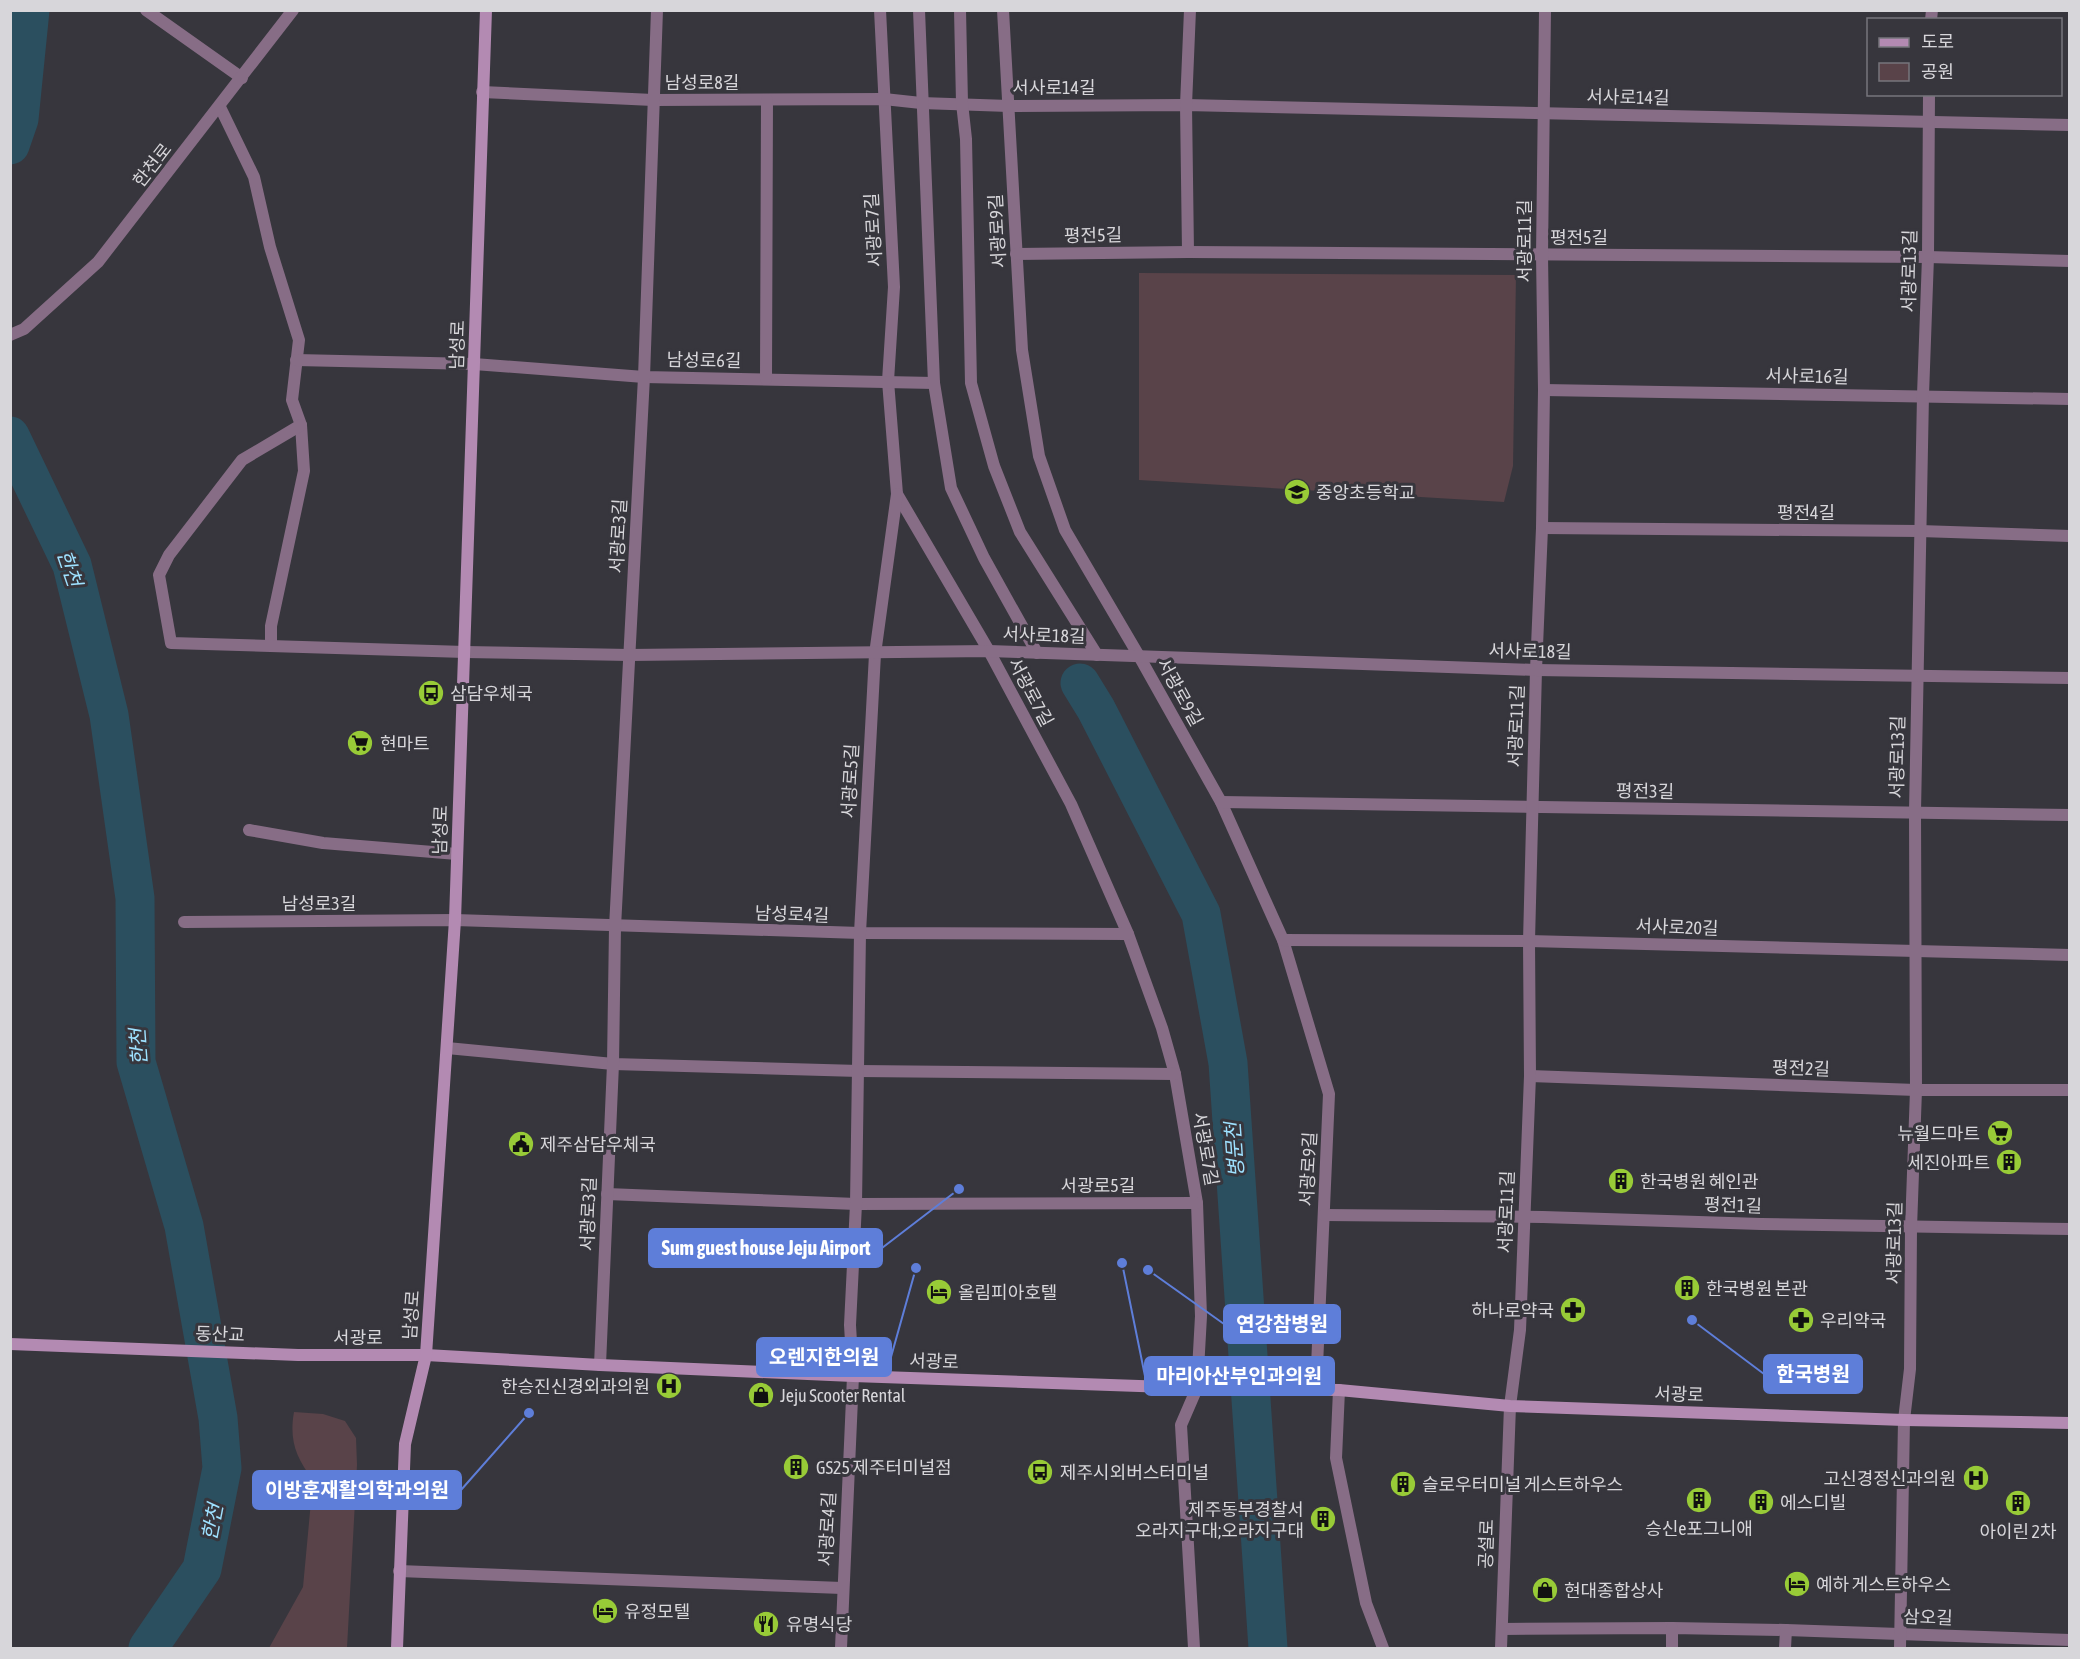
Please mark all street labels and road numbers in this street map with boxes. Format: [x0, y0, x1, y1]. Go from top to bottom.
street label: 남성로8길 [665, 72, 739, 93]
street label: 서사로14길 [1012, 77, 1096, 98]
street label: 서사로14길 [1586, 86, 1670, 108]
street label: 한천로 [128, 139, 176, 191]
street label: 서광로7길 [861, 192, 885, 268]
street label: 서광로9길 [985, 193, 1009, 269]
street label: 서광로11길 [1514, 199, 1535, 283]
street label: 평전5길 [1064, 224, 1122, 246]
street label: 평전5길 [1550, 227, 1608, 248]
street label: 서광로13길 [1898, 229, 1920, 313]
street label: 남성로 [446, 320, 468, 370]
street label: 남성로6길 [666, 349, 742, 371]
street label: 서사로16길 [1765, 365, 1849, 387]
street label: 서광로3길 [606, 498, 630, 574]
street label: 평전4길 [1777, 502, 1835, 523]
street label: 서사로18길 [1002, 623, 1086, 647]
street label: 서사로18길 [1488, 640, 1572, 662]
street label: 서광로7길 [1004, 654, 1058, 730]
street label: 서광로9길 [1153, 654, 1207, 730]
street label: 서광로11길 [1504, 684, 1528, 768]
street label: 서광로13길 [1886, 715, 1908, 799]
street label: 서광로5길 [838, 743, 862, 819]
street label: 평전3길 [1616, 780, 1674, 802]
street label: 남성로 [429, 805, 451, 855]
street label: 남성로3길 [282, 893, 356, 914]
street label: 남성로4길 [754, 902, 830, 926]
street label: 서사로20길 [1635, 915, 1719, 939]
street label: 평전2길 [1772, 1056, 1830, 1080]
street label: 서광로7길 [1189, 1110, 1223, 1188]
street label: 서광로9길 [1296, 1131, 1320, 1207]
street label: 서광로11길 [1494, 1170, 1518, 1254]
street label: 서광로5길 [1061, 1175, 1135, 1196]
street label: 서광로3길 [576, 1176, 600, 1252]
street label: 평전1길 [1704, 1193, 1762, 1217]
street label: 서광로13길 [1883, 1201, 1905, 1285]
street label: 남성로 [399, 1289, 423, 1341]
street label: 동산교 [195, 1323, 245, 1345]
street label: 서광로 [333, 1327, 383, 1348]
street label: 서광로 [909, 1350, 959, 1372]
street label: 서광로 [1654, 1383, 1704, 1405]
street label: 서광로4길 [815, 1491, 839, 1567]
street label: 공설로 [1475, 1519, 1497, 1569]
street label: 삼오길 [1903, 1606, 1953, 1628]

